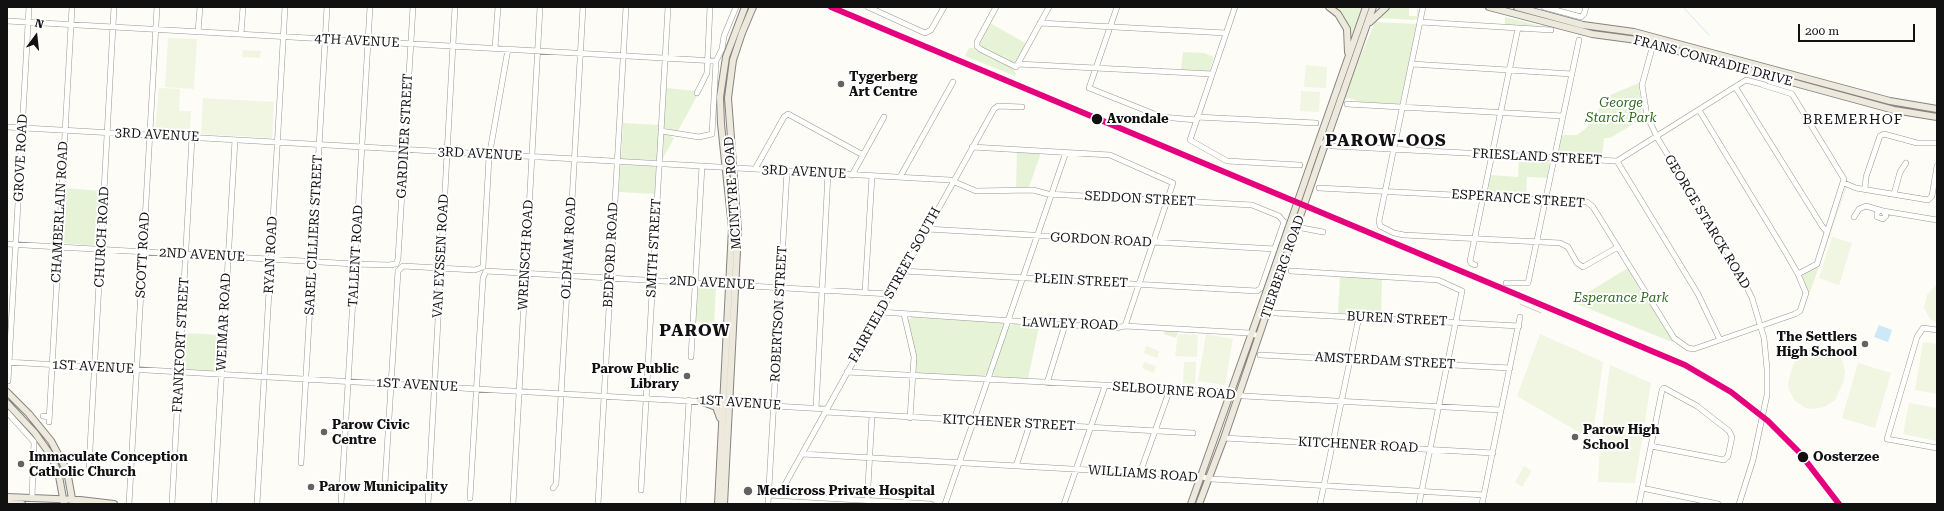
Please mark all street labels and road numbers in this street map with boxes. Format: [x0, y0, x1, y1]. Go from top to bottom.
street label: 4TH AVENUE [314, 31, 400, 51]
street label: FRANS CONRADIE DRIVE [1632, 32, 1794, 90]
street label: GARDINER STREET [394, 73, 416, 199]
street label: GROVE ROAD [11, 114, 31, 202]
street label: 3RD AVENUE [114, 125, 200, 145]
street label: MCINTYRE ROAD [721, 136, 745, 250]
street label: CHAMBERLAIN ROAD [49, 141, 71, 283]
street label: 3RD AVENUE [437, 144, 523, 164]
street label: FRIESLAND STREET [1472, 146, 1602, 168]
street label: GEORGE STARCK ROAD [1661, 152, 1753, 292]
street label: SAREL CILLIERS STREET [302, 154, 326, 316]
street label: 3RD AVENUE [761, 162, 847, 182]
street label: CHURCH ROAD [92, 186, 112, 288]
street label: ESPERANCE STREET [1451, 187, 1585, 211]
street label: SEDDON STREET [1084, 188, 1196, 210]
street label: VAN EYSSEN ROAD [430, 194, 452, 318]
street label: OLDHAM ROAD [559, 197, 579, 299]
street label: SMITH STREET [644, 198, 664, 298]
street label: WRENSCH ROAD [515, 199, 537, 311]
street label: BEDFORD ROAD [600, 202, 622, 308]
street label: TALLENT ROAD [346, 205, 366, 307]
street label: FAIRFIELD STREET SOUTH [846, 205, 944, 365]
street label: SCOTT ROAD [133, 211, 153, 299]
street label: TIERBERG ROAD [1258, 213, 1308, 321]
street label: RYAN ROAD [261, 216, 281, 294]
street label: GORDON ROAD [1050, 230, 1152, 250]
street label: 2ND AVENUE [159, 245, 245, 265]
street label: ROBERTSON STREET [768, 245, 790, 383]
street label: PLEIN STREET [1034, 271, 1128, 291]
street label: WEIMAR ROAD [214, 272, 234, 372]
street label: 2ND AVENUE [669, 273, 755, 293]
street label: FRANKFORT STREET [170, 277, 192, 413]
street label: BUREN STREET [1346, 309, 1448, 329]
street label: LAWLEY ROAD [1022, 315, 1118, 333]
street label: AMSTERDAM STREET [1314, 350, 1456, 372]
street label: 1ST AVENUE [52, 357, 134, 377]
street label: 1ST AVENUE [376, 375, 458, 395]
street label: SELBOURNE ROAD [1112, 379, 1236, 403]
street label: 1ST AVENUE [698, 392, 782, 414]
street label: KITCHENER STREET [942, 412, 1076, 434]
street label: KITCHENER ROAD [1297, 434, 1419, 456]
street label: WILLIAMS ROAD [1088, 462, 1198, 486]

